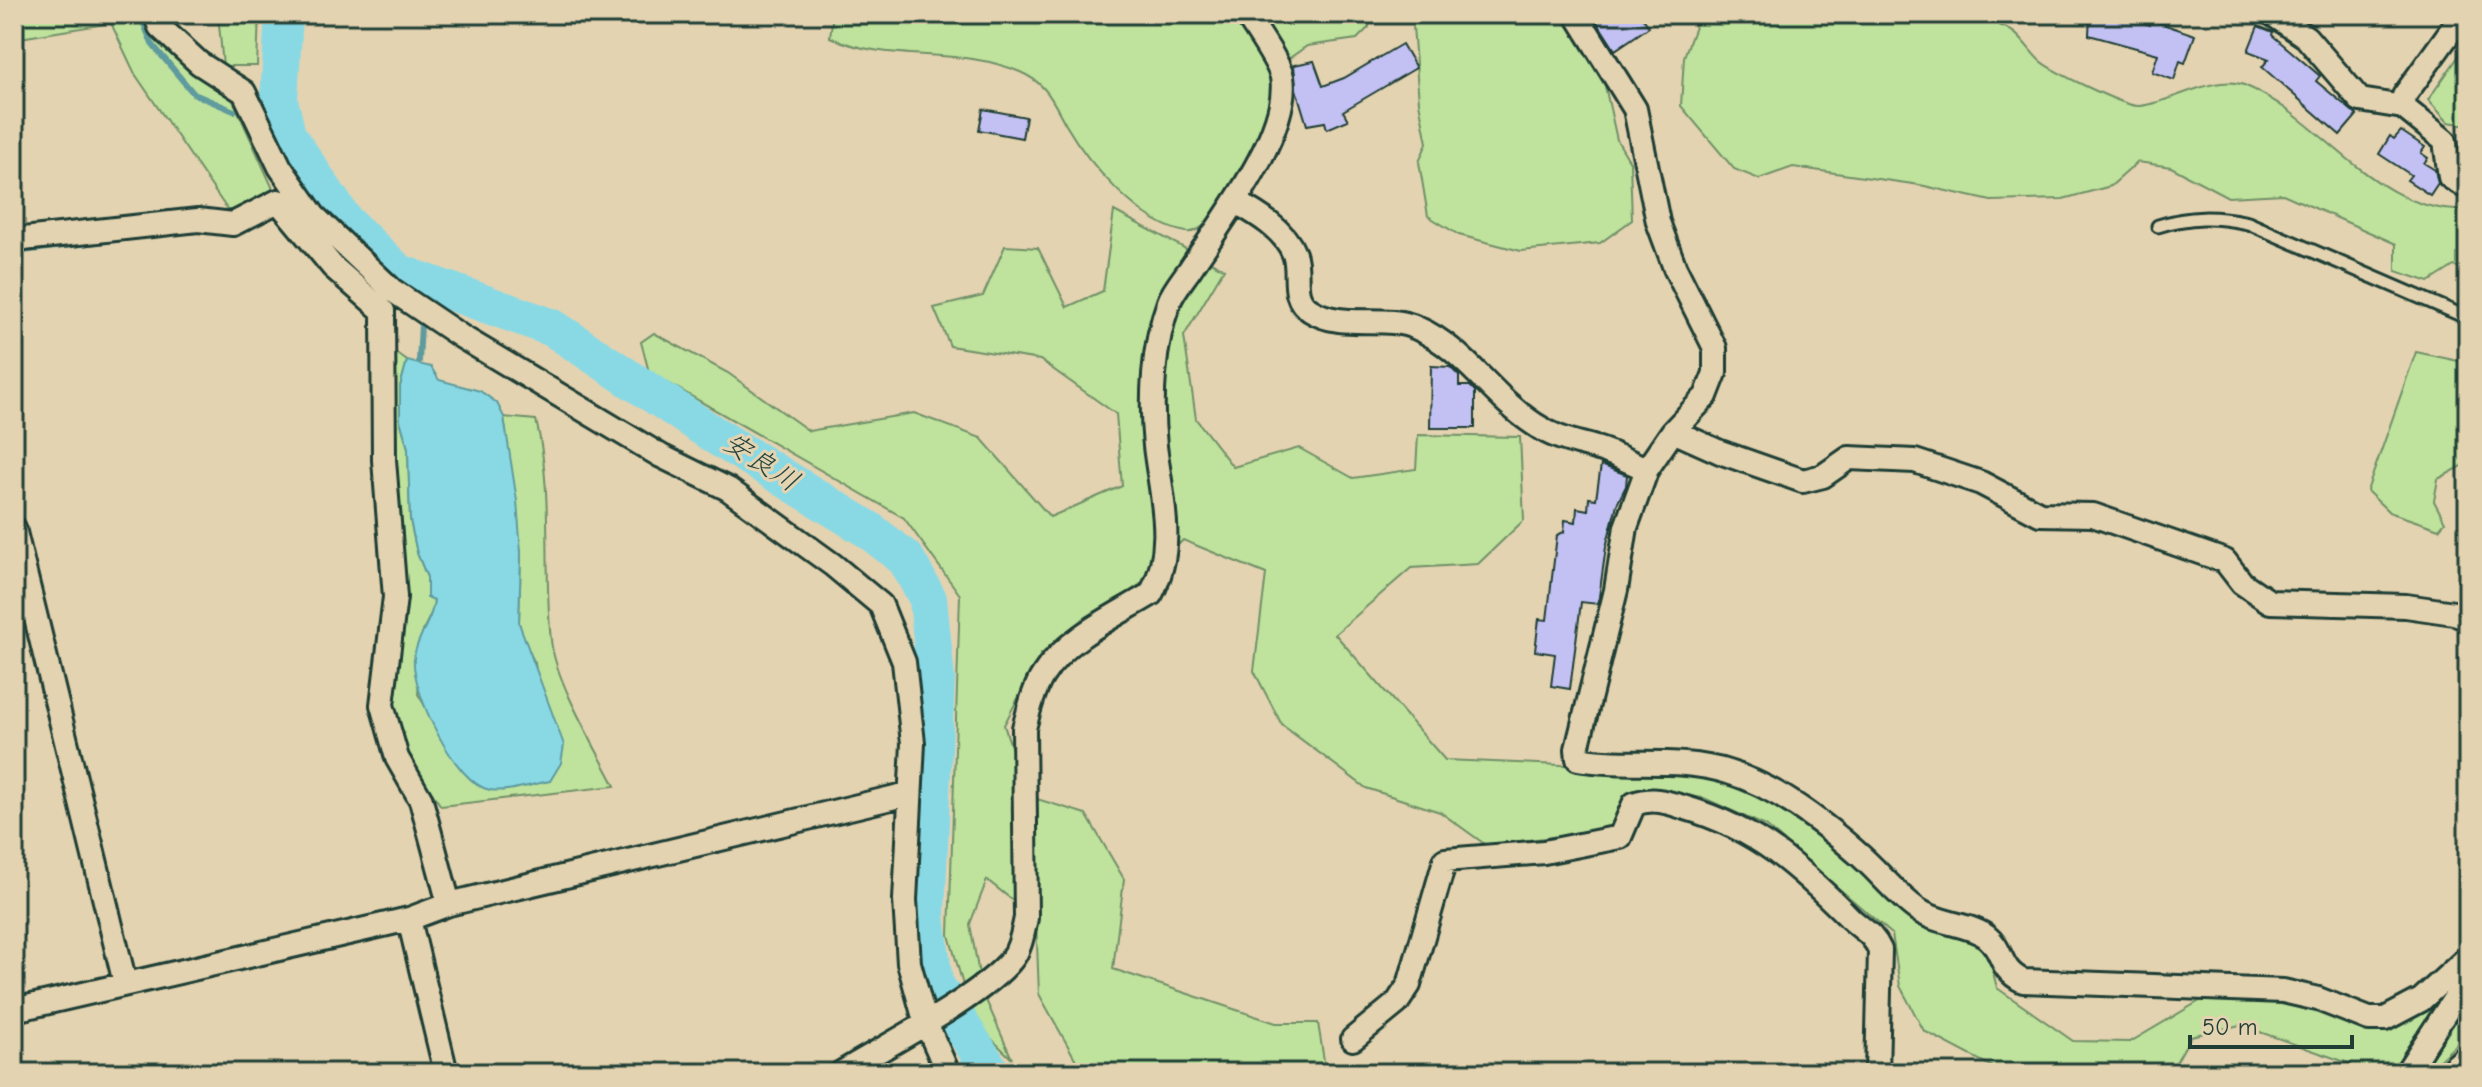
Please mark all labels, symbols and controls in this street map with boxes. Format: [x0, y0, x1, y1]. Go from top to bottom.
water label: 安良川 [718, 426, 805, 498]
scale bar [2190, 999, 2352, 1049]
text: 50 m [2202, 1013, 2258, 1041]

